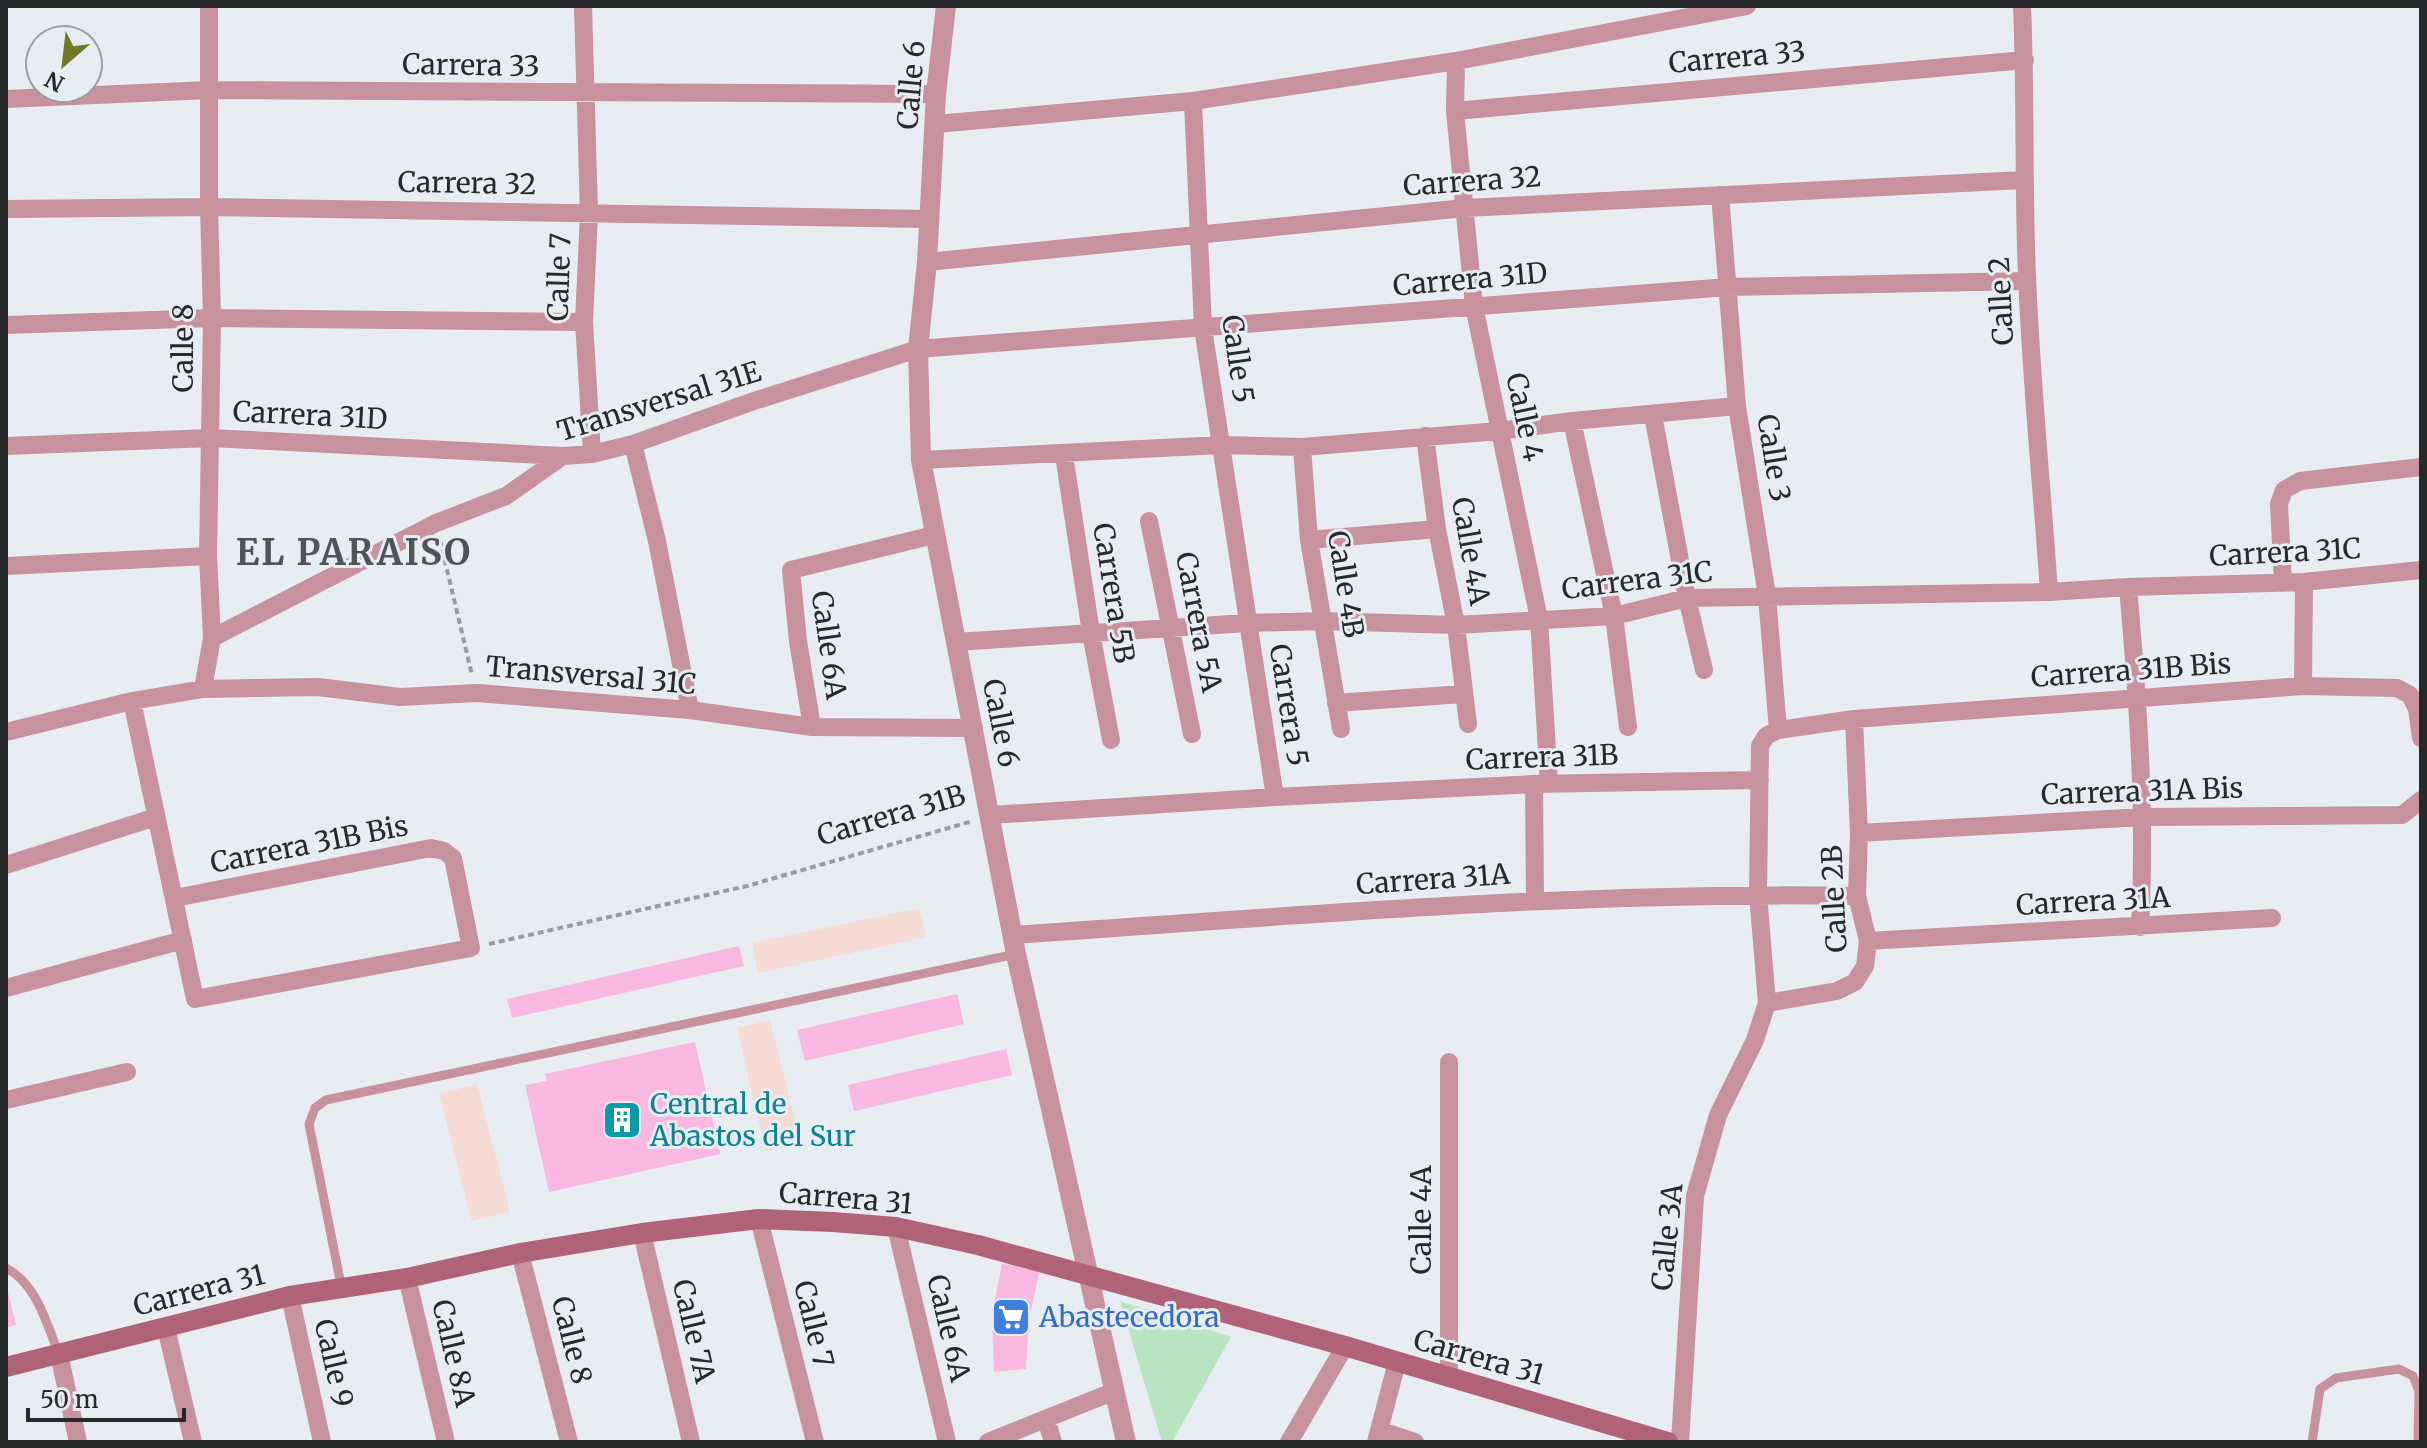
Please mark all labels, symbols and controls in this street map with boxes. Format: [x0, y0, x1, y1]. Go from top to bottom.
north arrow [24, 24, 104, 104]
street label: Carrera 33 [1667, 33, 1807, 81]
street label: Calle 6 [889, 39, 933, 131]
street label: Carrera 33 [402, 46, 540, 84]
text: N [40, 65, 69, 98]
street label: Carrera 32 [1402, 158, 1542, 204]
street label: Carrera 32 [397, 164, 537, 202]
street label: Calle 7 [539, 232, 579, 322]
street label: Carrera 31D [1391, 254, 1549, 304]
street label: Calle 2 [1981, 256, 2021, 346]
street label: Calle 8 [165, 304, 201, 392]
street label: Calle 5 [1214, 313, 1262, 405]
street label: Transversal 31E [553, 353, 765, 449]
street label: Calle 4 [1498, 369, 1552, 465]
street label: Carrera 31D [232, 393, 388, 437]
street label: Calle 3 [1749, 412, 1799, 504]
street label: Calle 4A [1444, 494, 1498, 608]
street label: Carrera 5B [1085, 520, 1143, 666]
street label: Calle 4B [1320, 528, 1372, 640]
district label: EL PARAISO [236, 530, 472, 575]
street label: Carrera 31C [2208, 530, 2362, 574]
street label: Carrera 5A [1168, 549, 1230, 695]
street label: Carrera 31C [1559, 553, 1715, 607]
street label: Calle 6A [804, 589, 854, 702]
street label: Carrera 5 [1262, 641, 1316, 769]
street label: Carrera 31B Bis [2030, 645, 2232, 695]
street label: Transversal 31C [484, 648, 698, 702]
street label: Calle 6 [975, 676, 1027, 770]
street label: Carrera 31B [1465, 736, 1619, 778]
street label: Carrera 31A Bis [2040, 769, 2244, 813]
street label: Carrera 31B [813, 777, 969, 853]
street label: Carrera 31B Bis [207, 807, 411, 881]
street label: Calle 2B [1813, 844, 1855, 954]
street label: Carrera 31A [1355, 856, 1512, 902]
street label: Carrera 31A [2015, 879, 2171, 923]
place label: Central de Abastos del Sur [649, 1086, 856, 1154]
building icon: Central de Abastos del Sur [601, 1099, 643, 1141]
street label: Calle 4A [1403, 1165, 1439, 1274]
street label: Carrera 31 [778, 1174, 914, 1222]
street label: Calle 3A [1643, 1181, 1691, 1292]
street label: Carrera 31 [130, 1256, 268, 1324]
street label: Calle 6A [919, 1271, 979, 1385]
street label: Calle 7A [665, 1276, 723, 1387]
street label: Calle 7 [786, 1277, 842, 1371]
street label: Calle 8 [544, 1292, 600, 1388]
street label: Calle 8A [424, 1296, 484, 1410]
supermarket icon: Abastecedora [990, 1296, 1032, 1338]
place label: Abastecedora [1038, 1299, 1219, 1335]
street label: Calle 9 [306, 1315, 362, 1411]
street label: Carrera 31 [1410, 1321, 1548, 1393]
scale bar [28, 1372, 184, 1422]
text: 50 m [40, 1384, 99, 1415]

